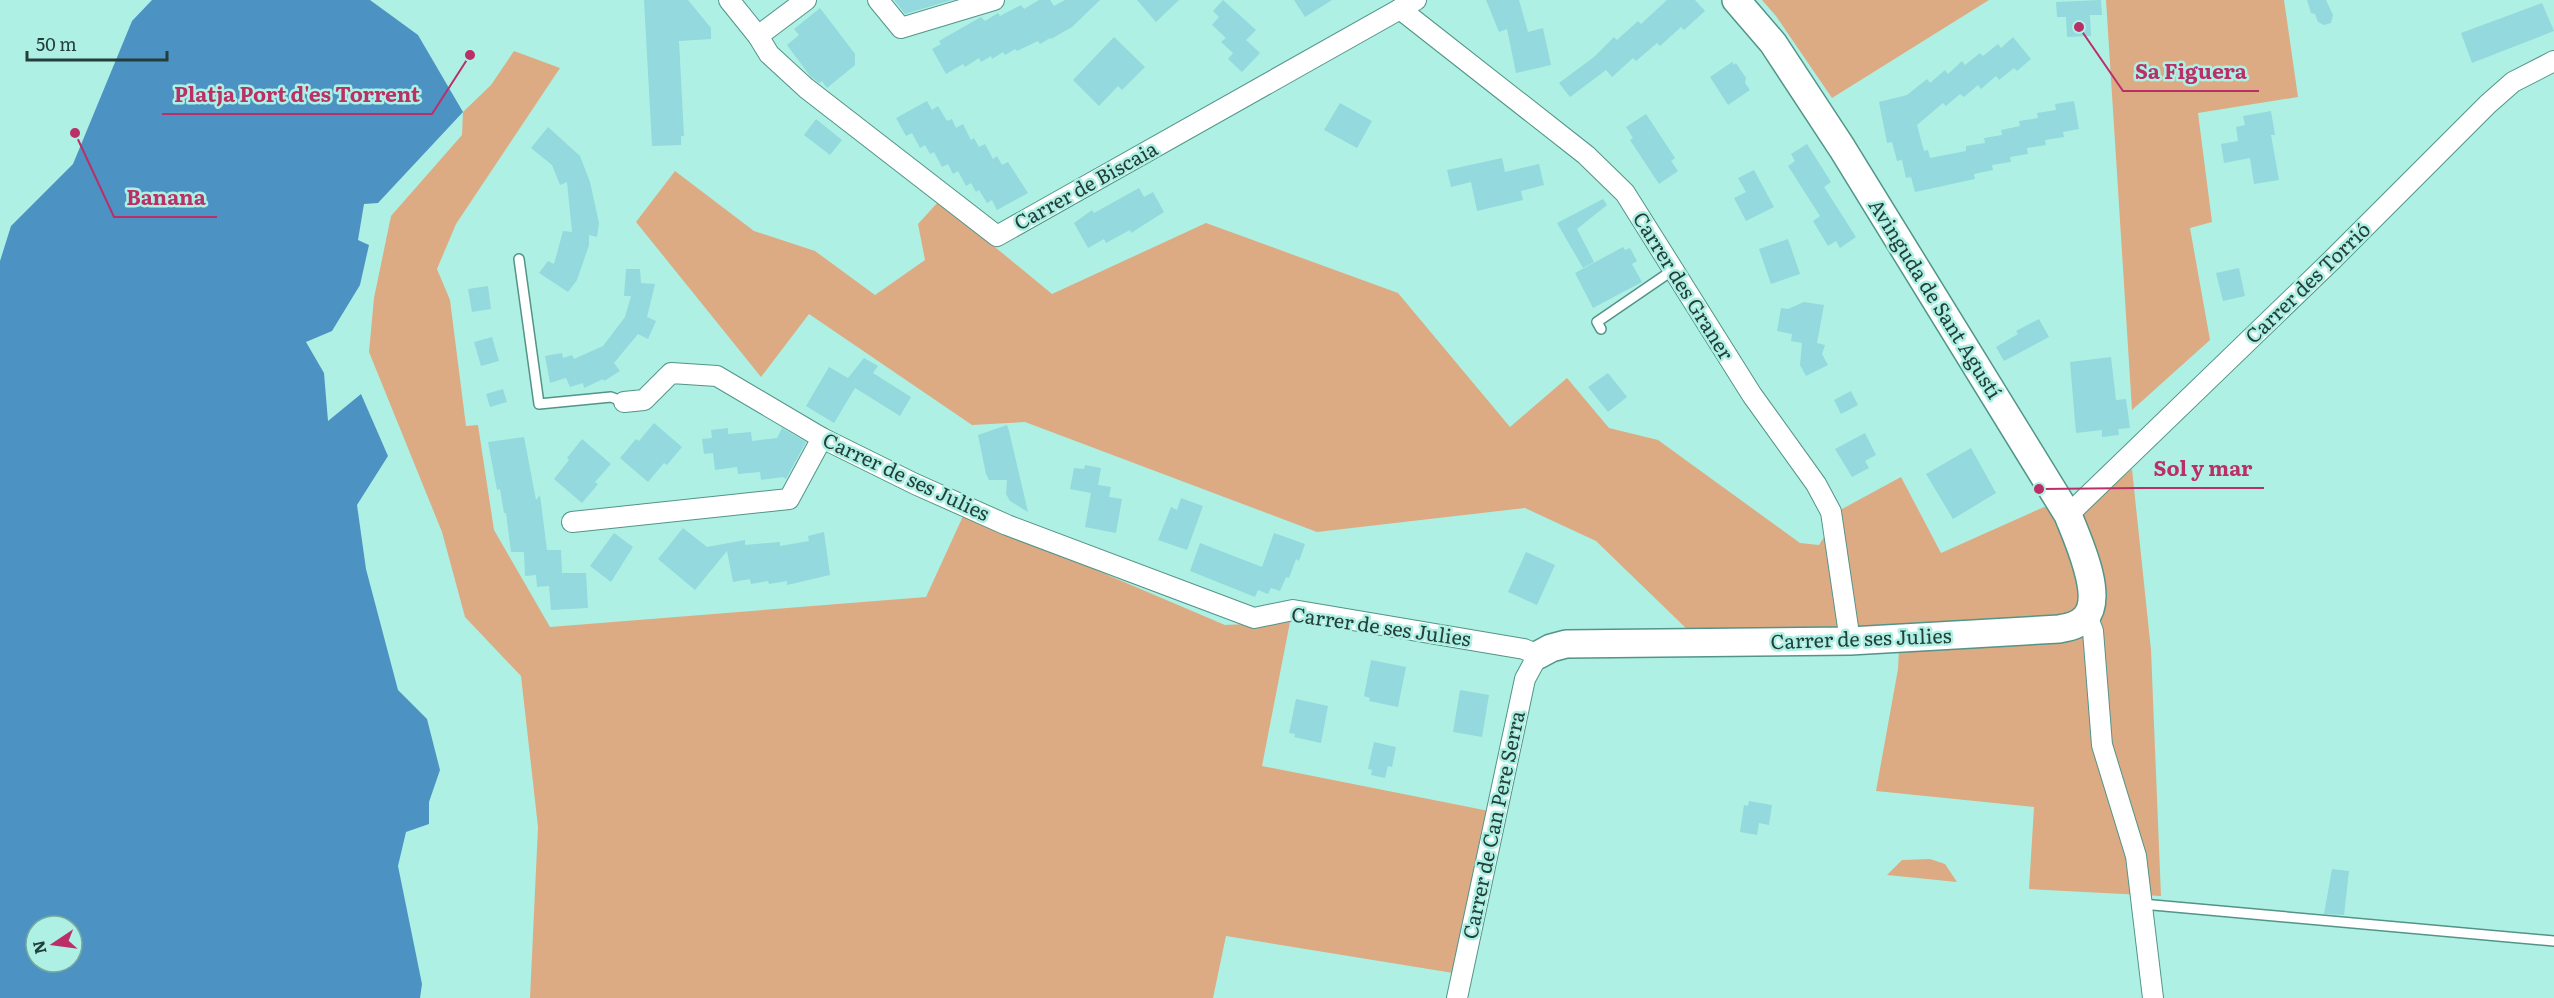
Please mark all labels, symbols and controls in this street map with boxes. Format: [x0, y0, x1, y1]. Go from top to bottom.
scale bar [27, 24, 166, 62]
text: 50 m [36, 30, 77, 57]
callout: Sa Figuera [2123, 52, 2259, 91]
text: Sa Figuera [2135, 54, 2248, 85]
callout: Platja Port d'es Torrent [162, 75, 432, 114]
text: Platja Port d'es Torrent [174, 77, 421, 108]
street label: Carrer de Biscaia [1008, 132, 1163, 236]
callout: Banana [114, 178, 217, 217]
text: Banana [126, 180, 207, 211]
street label: Avinguda de Sant Agustí [1863, 192, 2011, 404]
street label: Carrer des Graner [1627, 205, 1743, 365]
street label: Carrer des Torrió [2237, 214, 2376, 349]
street label: Carrer de ses Julies [818, 423, 995, 527]
callout: Sol y mar [2141, 449, 2264, 488]
text: Sol y mar [2154, 451, 2253, 482]
street label: Carrer de ses Julies [1290, 598, 1473, 652]
street label: Carrer de ses Julies [1770, 619, 1952, 655]
street label: Carrer de Can Pere Serra [1453, 708, 1531, 941]
north arrow [24, 914, 84, 974]
text: N [25, 938, 52, 957]

